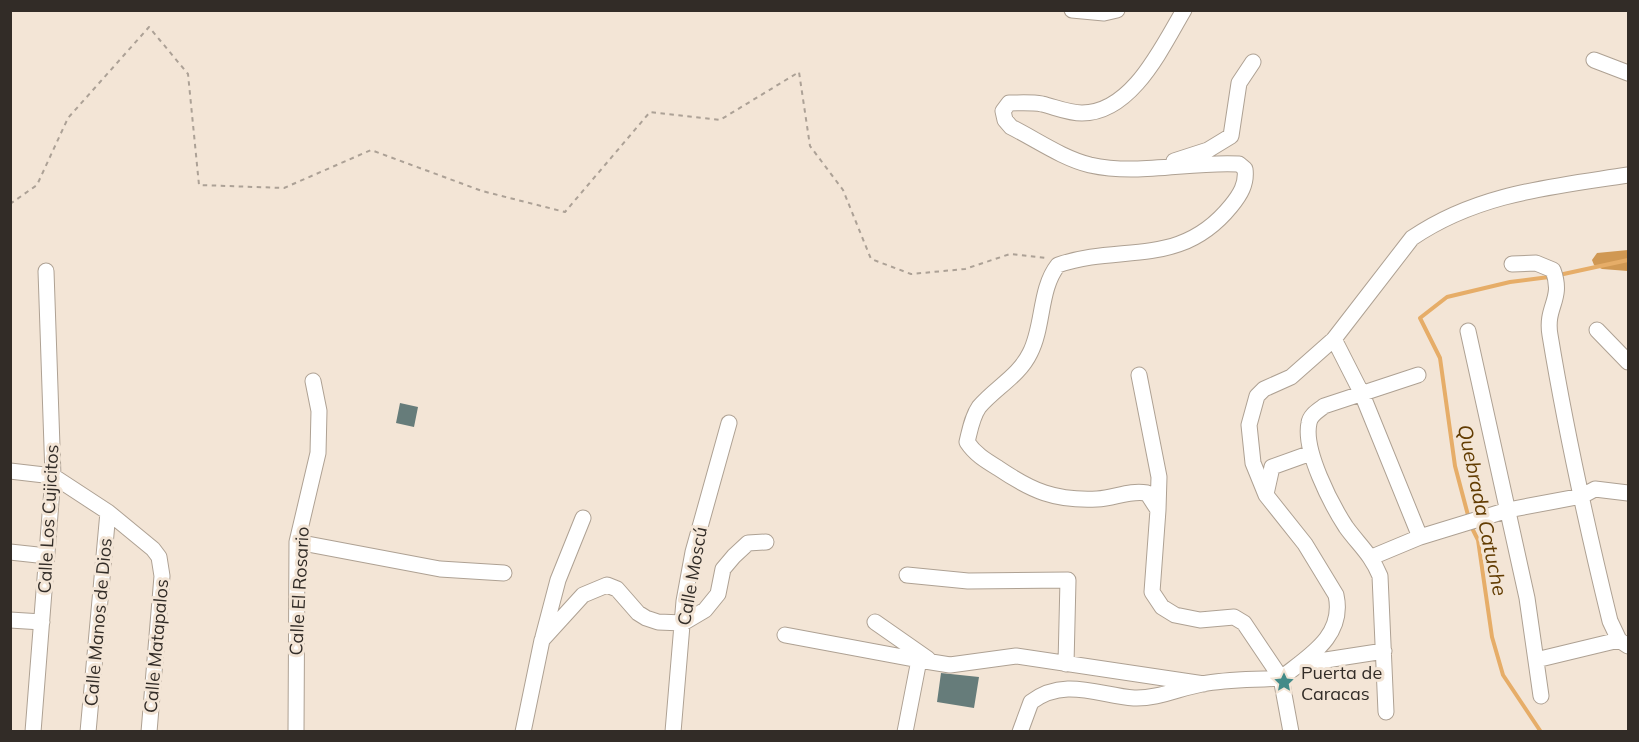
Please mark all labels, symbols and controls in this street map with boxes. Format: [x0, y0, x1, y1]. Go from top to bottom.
water label: Quebrada Catuche [1453, 422, 1513, 598]
street label: Calle Los Cujicitos [33, 444, 63, 594]
street label: Calle Moscú [672, 525, 712, 627]
street label: Calle El Rosario [284, 526, 314, 656]
street label: Calle Manos de Dios [79, 537, 117, 707]
street label: Calle Matapalos [139, 578, 173, 714]
place label: Puerta de Caracas [1301, 661, 1382, 705]
place icon: Puerta de Caracas [1272, 670, 1296, 694]

